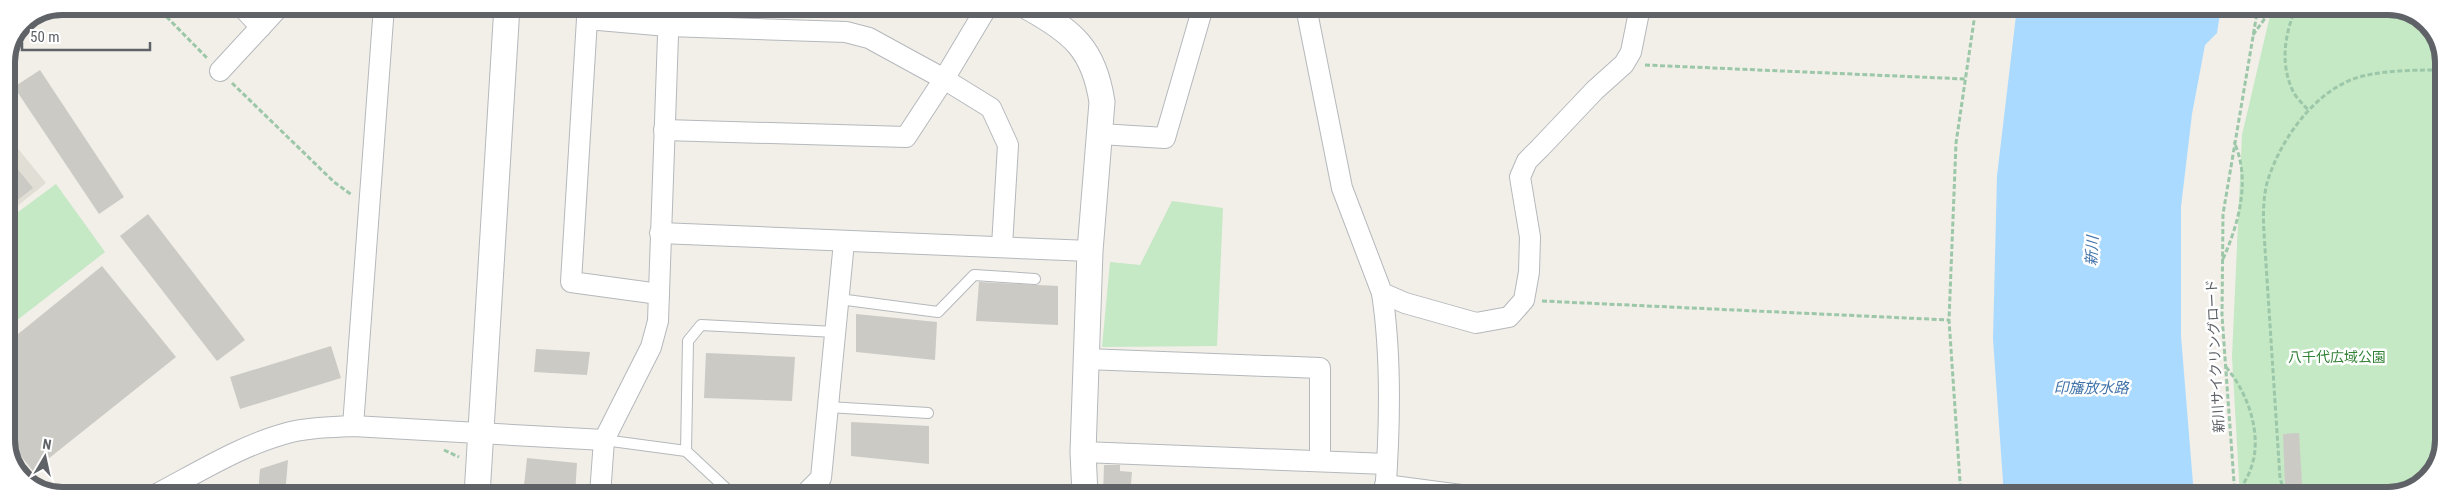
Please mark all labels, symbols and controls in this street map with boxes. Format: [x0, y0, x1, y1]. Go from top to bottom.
scale bar [22, 20, 150, 52]
text: 50 m [30, 28, 60, 46]
water label: 新川 [2082, 234, 2102, 266]
street label: 新川サイクリングロード [2203, 279, 2227, 433]
park label: 八千代広域公園 [2288, 349, 2386, 365]
water label: 印旛放水路 [2053, 379, 2130, 397]
north arrow [20, 432, 70, 482]
text: N [42, 436, 53, 453]

